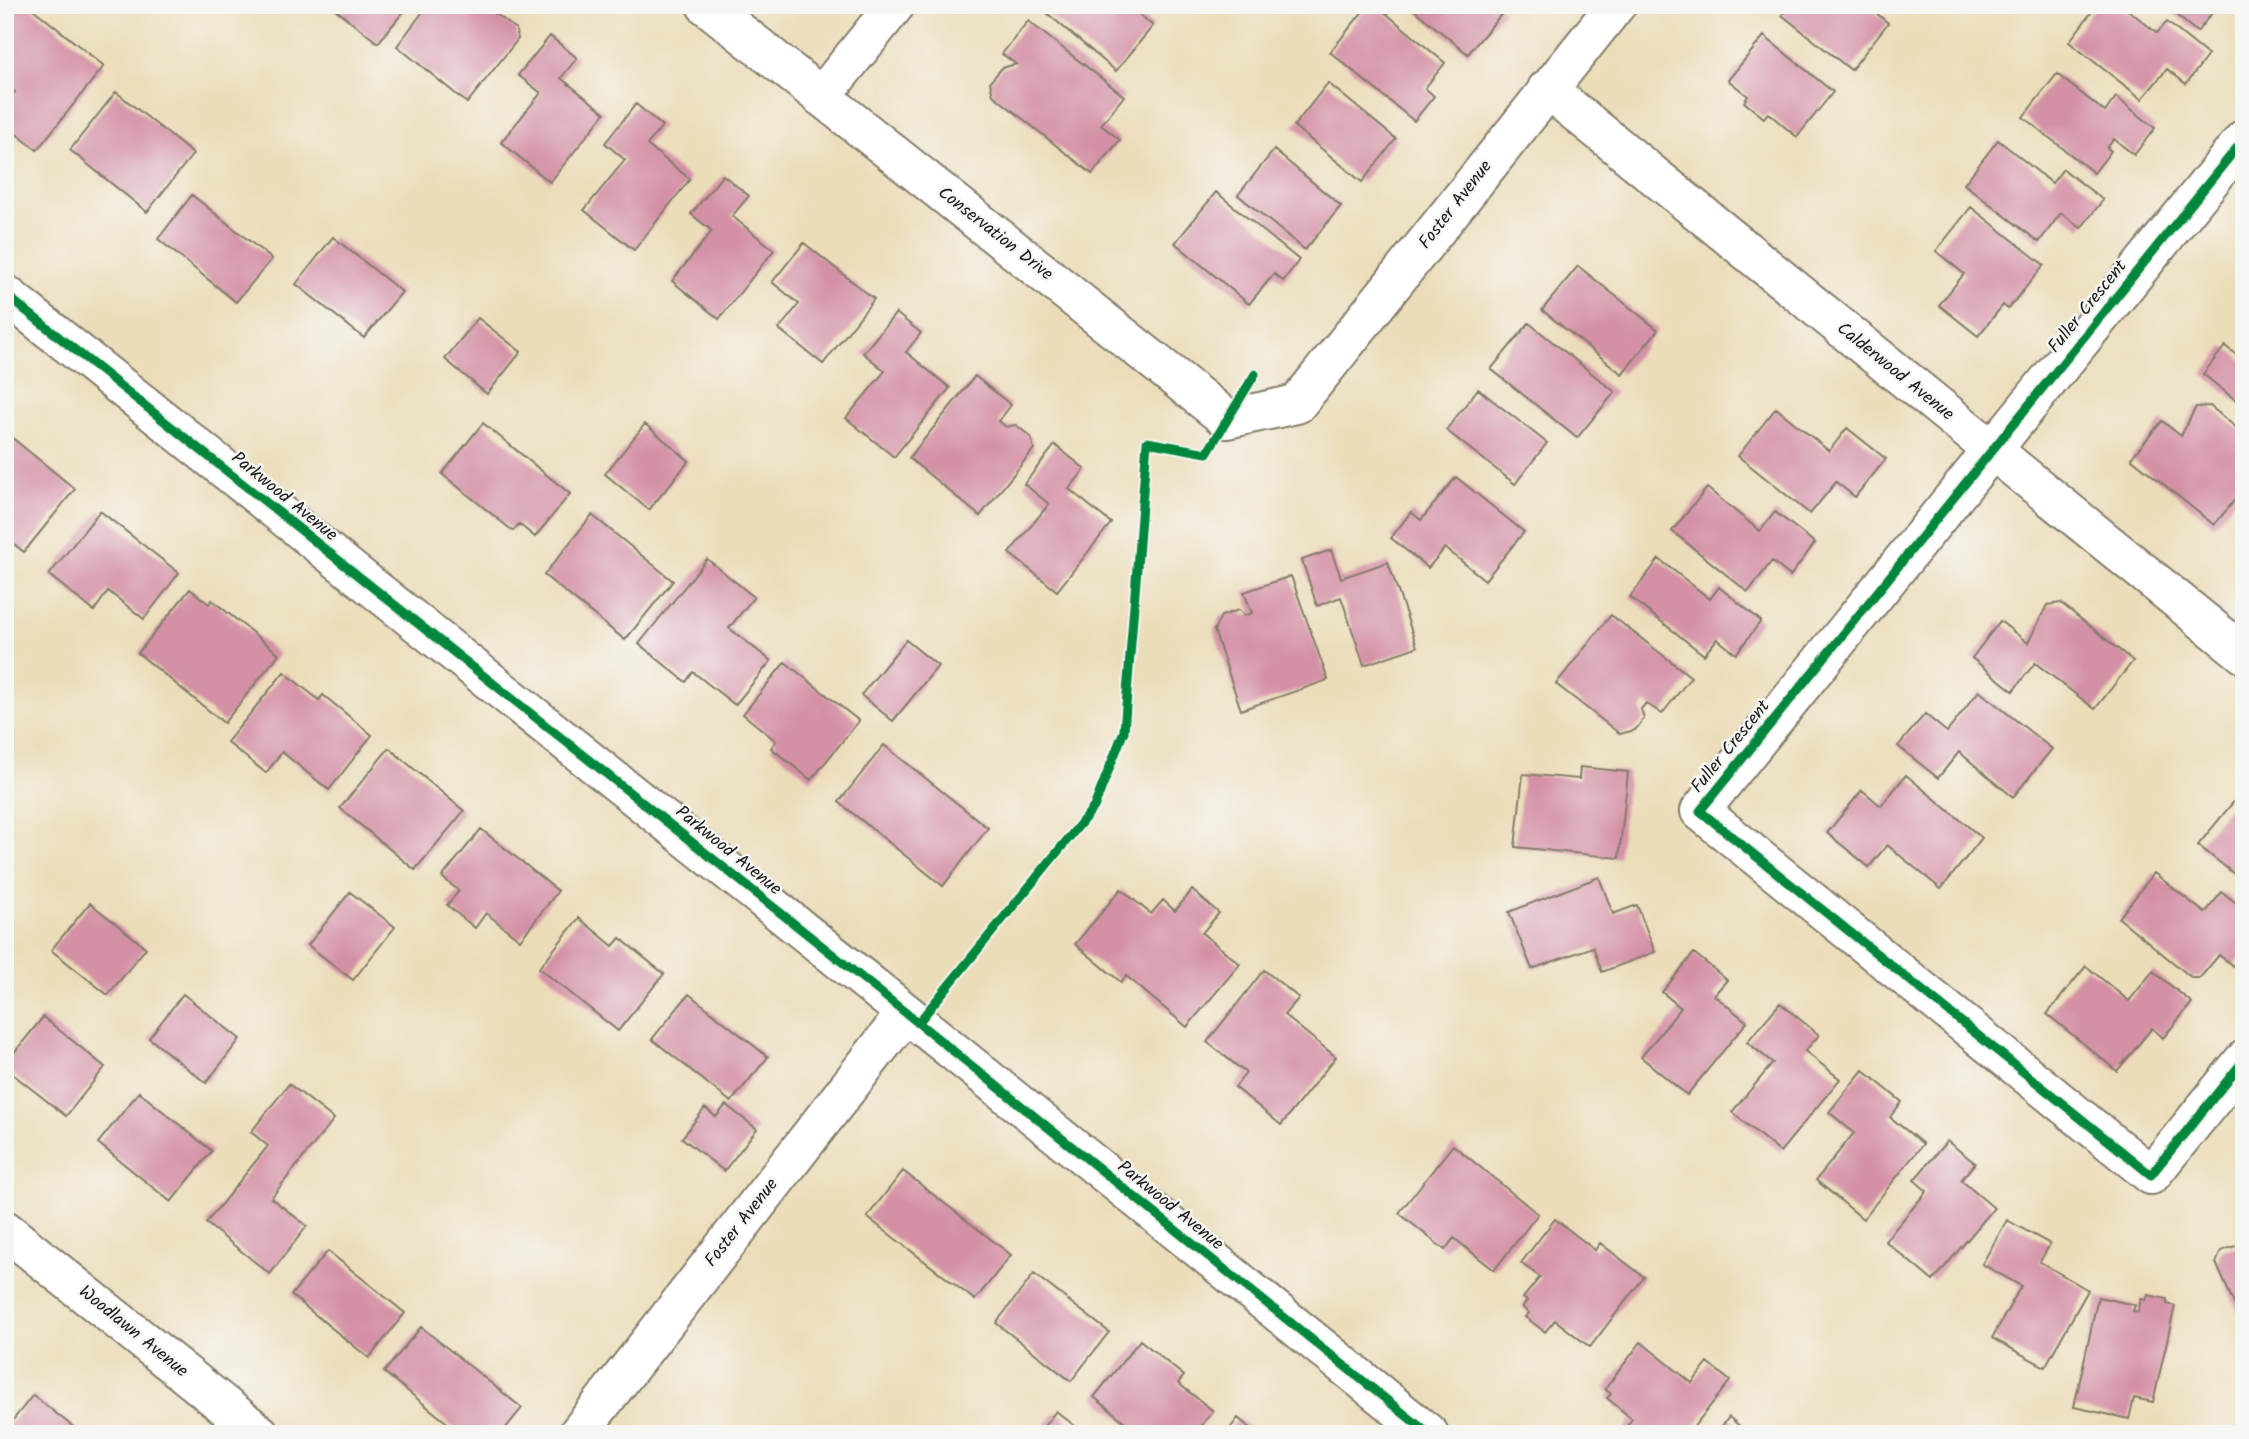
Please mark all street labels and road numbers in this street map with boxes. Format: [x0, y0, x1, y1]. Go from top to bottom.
street label: Foster Avenue [1412, 154, 1500, 256]
street label: Conservation Drive [931, 179, 1059, 289]
street label: Fuller Crescent [2041, 253, 2136, 360]
street label: Calderwood Avenue [1830, 315, 1960, 429]
street label: Parkwood Avenue [224, 445, 344, 549]
street label: Fuller Crescent [1684, 693, 1779, 800]
street label: Parkwood Avenue [668, 799, 788, 903]
street label: Parkwood Avenue [1110, 1154, 1230, 1258]
street label: Foster Avenue [698, 1172, 786, 1274]
street label: Woodlawn Avenue [72, 1279, 194, 1385]

